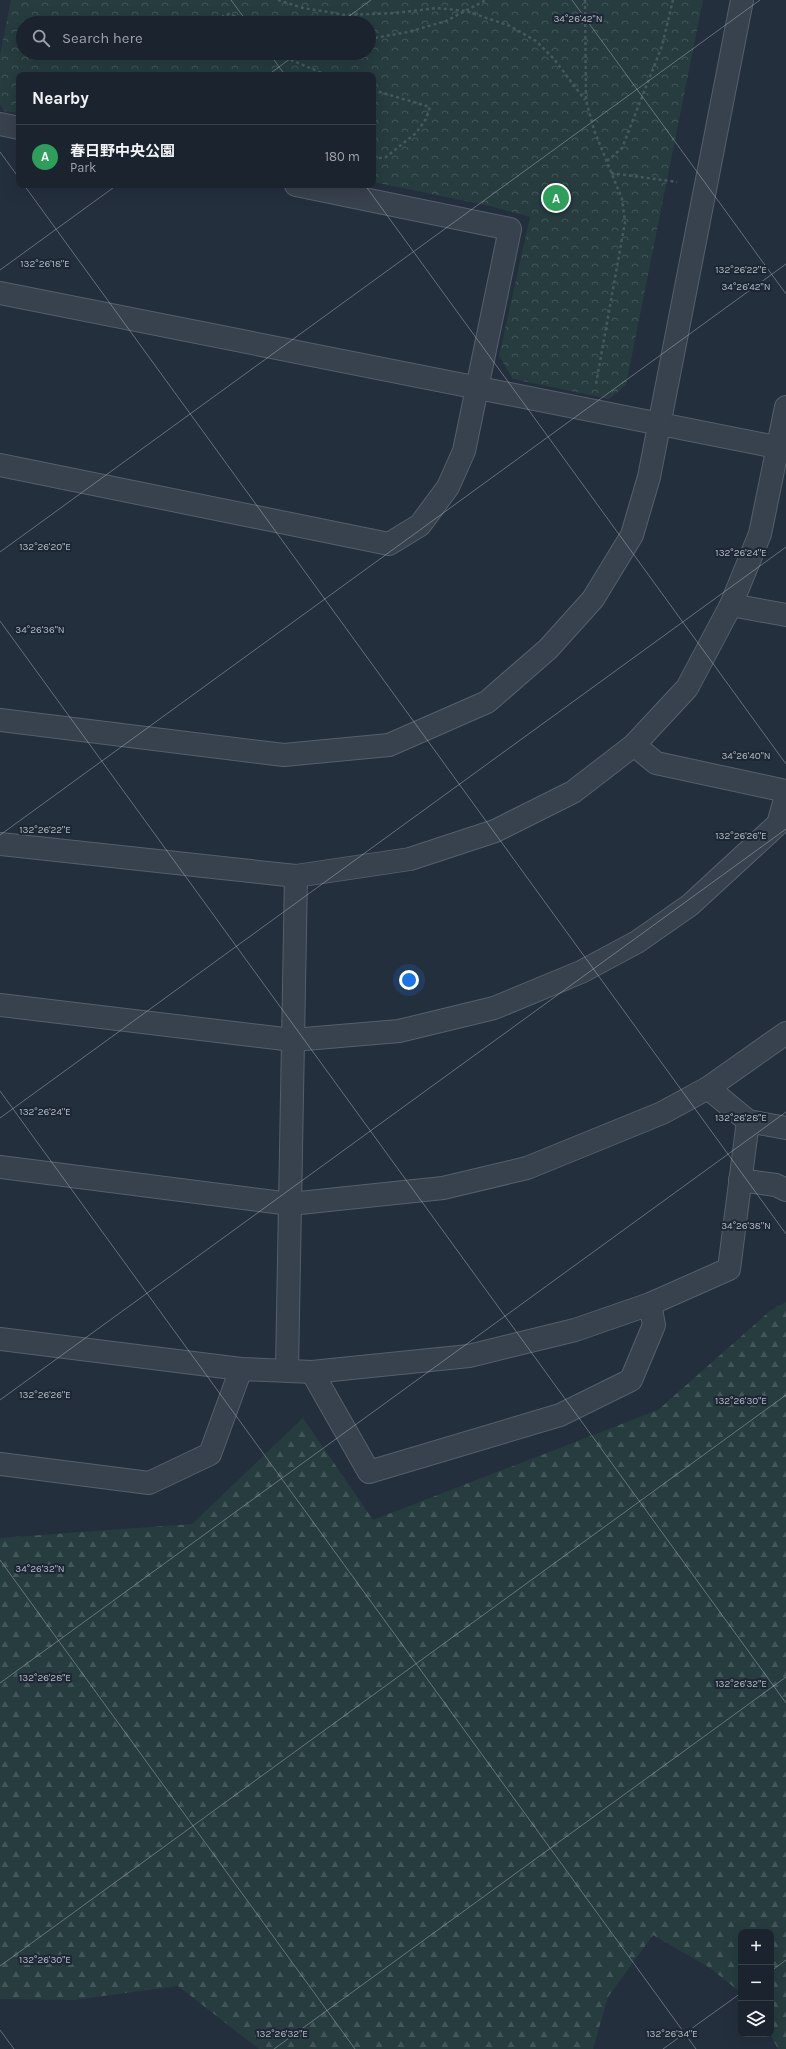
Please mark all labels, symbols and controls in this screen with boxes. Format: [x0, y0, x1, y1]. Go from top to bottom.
text: 34°26'42"N [553, 13, 603, 25]
search box [16, 16, 376, 60]
icon: search [30, 27, 52, 49]
text: Search here [62, 29, 143, 47]
text: Nearby [32, 88, 89, 108]
text: 春日野中央公園 [70, 142, 175, 160]
text: A [41, 149, 49, 164]
text: 180 m [325, 149, 360, 164]
text: Park [70, 160, 96, 175]
pin: A [543, 183, 569, 213]
text: 132°26'18"E [20, 258, 70, 270]
text: 132°26'22"E [715, 264, 767, 276]
text: 34°26'42"N [721, 281, 771, 293]
text: 132°26'20"E [19, 541, 71, 553]
text: 132°26'24"E [715, 547, 767, 559]
text: 34°26'36"N [15, 624, 65, 636]
text: 34°26'40"N [721, 750, 771, 762]
text: 132°26'22"E [19, 824, 71, 836]
text: 132°26'26"E [715, 830, 767, 842]
your location [399, 970, 419, 990]
text: 132°26'24"E [19, 1106, 71, 1118]
text: 132°26'28"E [715, 1112, 767, 1124]
text: 34°26'38"N [721, 1220, 771, 1232]
text: 132°26'26"E [19, 1389, 71, 1401]
text: 132°26'30"E [715, 1395, 767, 1407]
text: 34°26'32"N [15, 1563, 65, 1575]
text: 132°26'28"E [19, 1672, 71, 1684]
text: 132°26'32"E [715, 1678, 767, 1690]
map controls [738, 1929, 774, 2037]
button: + [738, 1929, 774, 1965]
text: 132°26'30"E [19, 1954, 71, 1966]
button: − [738, 1965, 774, 2001]
button: layers [738, 2001, 774, 2037]
text: 132°26'32"E [256, 2028, 308, 2040]
text: 132°26'34"E [646, 2028, 698, 2040]

